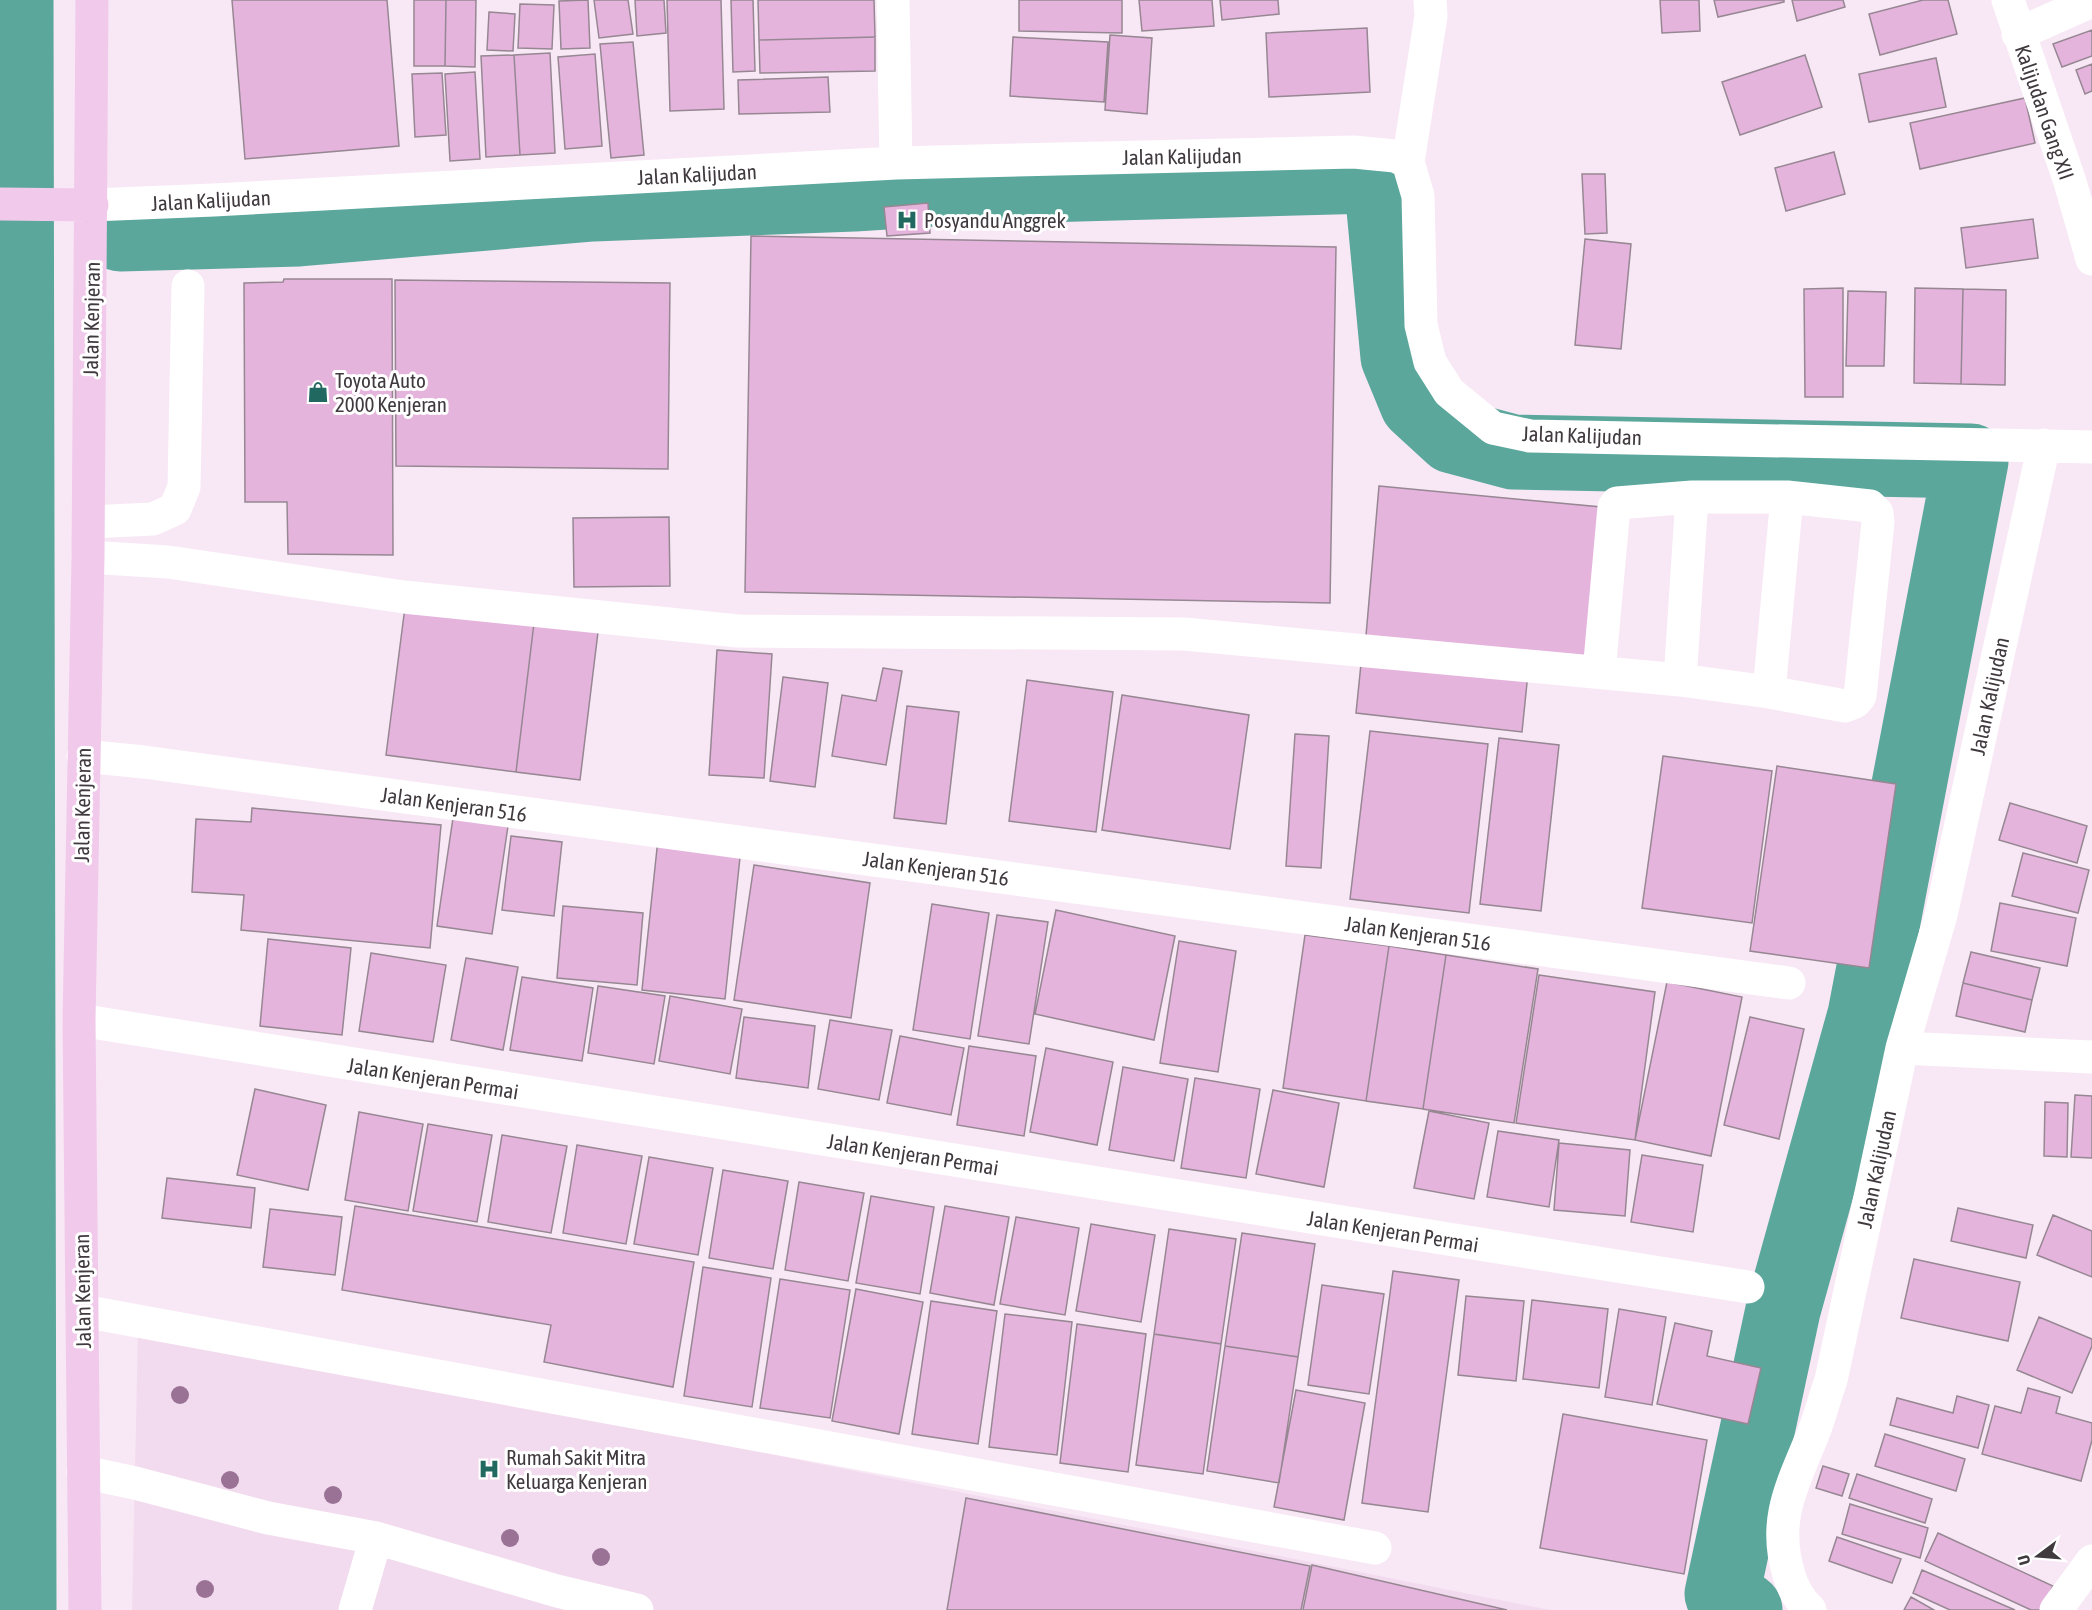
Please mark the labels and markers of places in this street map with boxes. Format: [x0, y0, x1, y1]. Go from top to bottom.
hospital icon: Posyandu Anggrek [895, 208, 919, 232]
place label: Posyandu Anggrek [924, 208, 1066, 232]
place label: Toyota Auto 2000 Kenjeran [335, 368, 447, 416]
shop icon: Toyota Auto 2000 Kenjeran [306, 380, 330, 404]
place label: Rumah Sakit Mitra Keluarga Kenjeran [506, 1445, 647, 1493]
hospital icon: Rumah Sakit Mitra Keluarga Kenjeran [477, 1457, 501, 1481]

